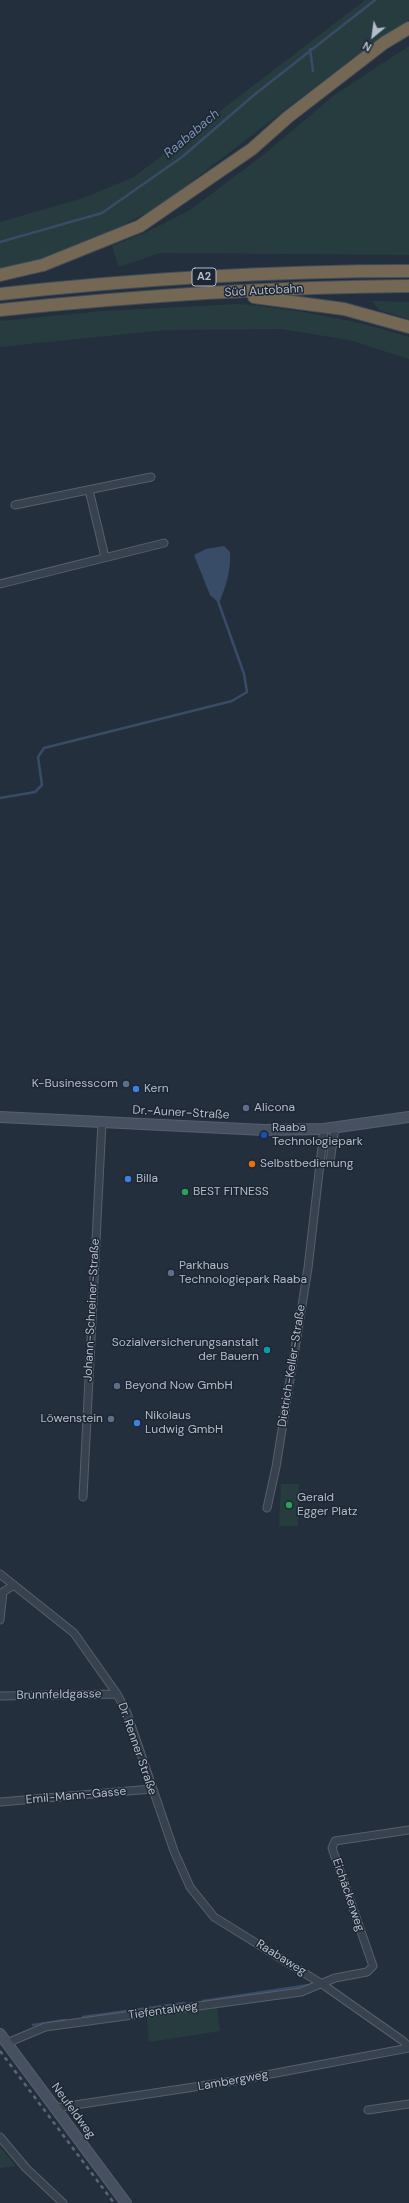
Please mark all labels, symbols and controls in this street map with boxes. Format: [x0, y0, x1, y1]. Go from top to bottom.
north arrow [353, 16, 393, 56]
text: N [360, 38, 374, 55]
water label: Raababach [161, 106, 223, 162]
road number: A2 [192, 268, 216, 286]
street label: Süd Autobahn [224, 282, 304, 300]
place label: K-Businesscom [32, 1077, 118, 1091]
marker: K-Businesscom [121, 1079, 131, 1089]
place label: Kern [144, 1082, 169, 1096]
marker: Kern [131, 1084, 141, 1094]
place label: Alicona [254, 1101, 295, 1115]
street label: Dr.-Auner-Straße [132, 1103, 230, 1123]
marker: Alicona [241, 1103, 251, 1113]
place label: Raaba Technologiepark [272, 1121, 363, 1149]
marker: Raaba Technologiepark [259, 1130, 269, 1140]
place label: Selbstbedienung [260, 1157, 353, 1171]
marker: Selbstbedienung [247, 1159, 257, 1169]
place label: Billa [136, 1172, 158, 1186]
marker: Billa [123, 1174, 133, 1184]
place label: BEST FITNESS [193, 1185, 269, 1199]
marker: BEST FITNESS [180, 1187, 190, 1197]
street label: Johann-Schreiner-Straße [81, 1238, 103, 1382]
place label: Parkhaus Technologiepark Raaba [179, 1259, 307, 1287]
marker: Parkhaus Technologiepark Raaba [166, 1268, 176, 1278]
street label: Dietrich-Keller-Straße [275, 1304, 309, 1428]
place label: Sozialversicherungsanstalt der Bauern [112, 1336, 259, 1364]
marker: Sozialversicherungsanstalt der Bauern [262, 1345, 272, 1355]
place label: Beyond Now GmbH [125, 1379, 233, 1393]
marker: Beyond Now GmbH [112, 1381, 122, 1391]
place label: Nikolaus Ludwig GmbH [145, 1409, 223, 1437]
place label: Löwenstein [41, 1412, 103, 1426]
marker: Löwenstein [106, 1414, 116, 1424]
marker: Nikolaus Ludwig GmbH [132, 1418, 142, 1428]
place label: Gerald Egger Platz [297, 1491, 358, 1519]
marker: Gerald Egger Platz [284, 1500, 294, 1510]
street label: Brunnfeldgasse [16, 1687, 102, 1703]
street label: Dr. Renner Straße [114, 1701, 160, 1797]
street label: Emil-Mann-Gasse [25, 1784, 127, 1808]
street label: Eichäckerweg [329, 1857, 367, 1933]
street label: Raabaweg [253, 1937, 309, 1979]
street label: Tiefentalweg [127, 1999, 199, 2023]
street label: Lambergweg [197, 2068, 269, 2094]
street label: Neufeldweg [48, 2080, 98, 2142]

